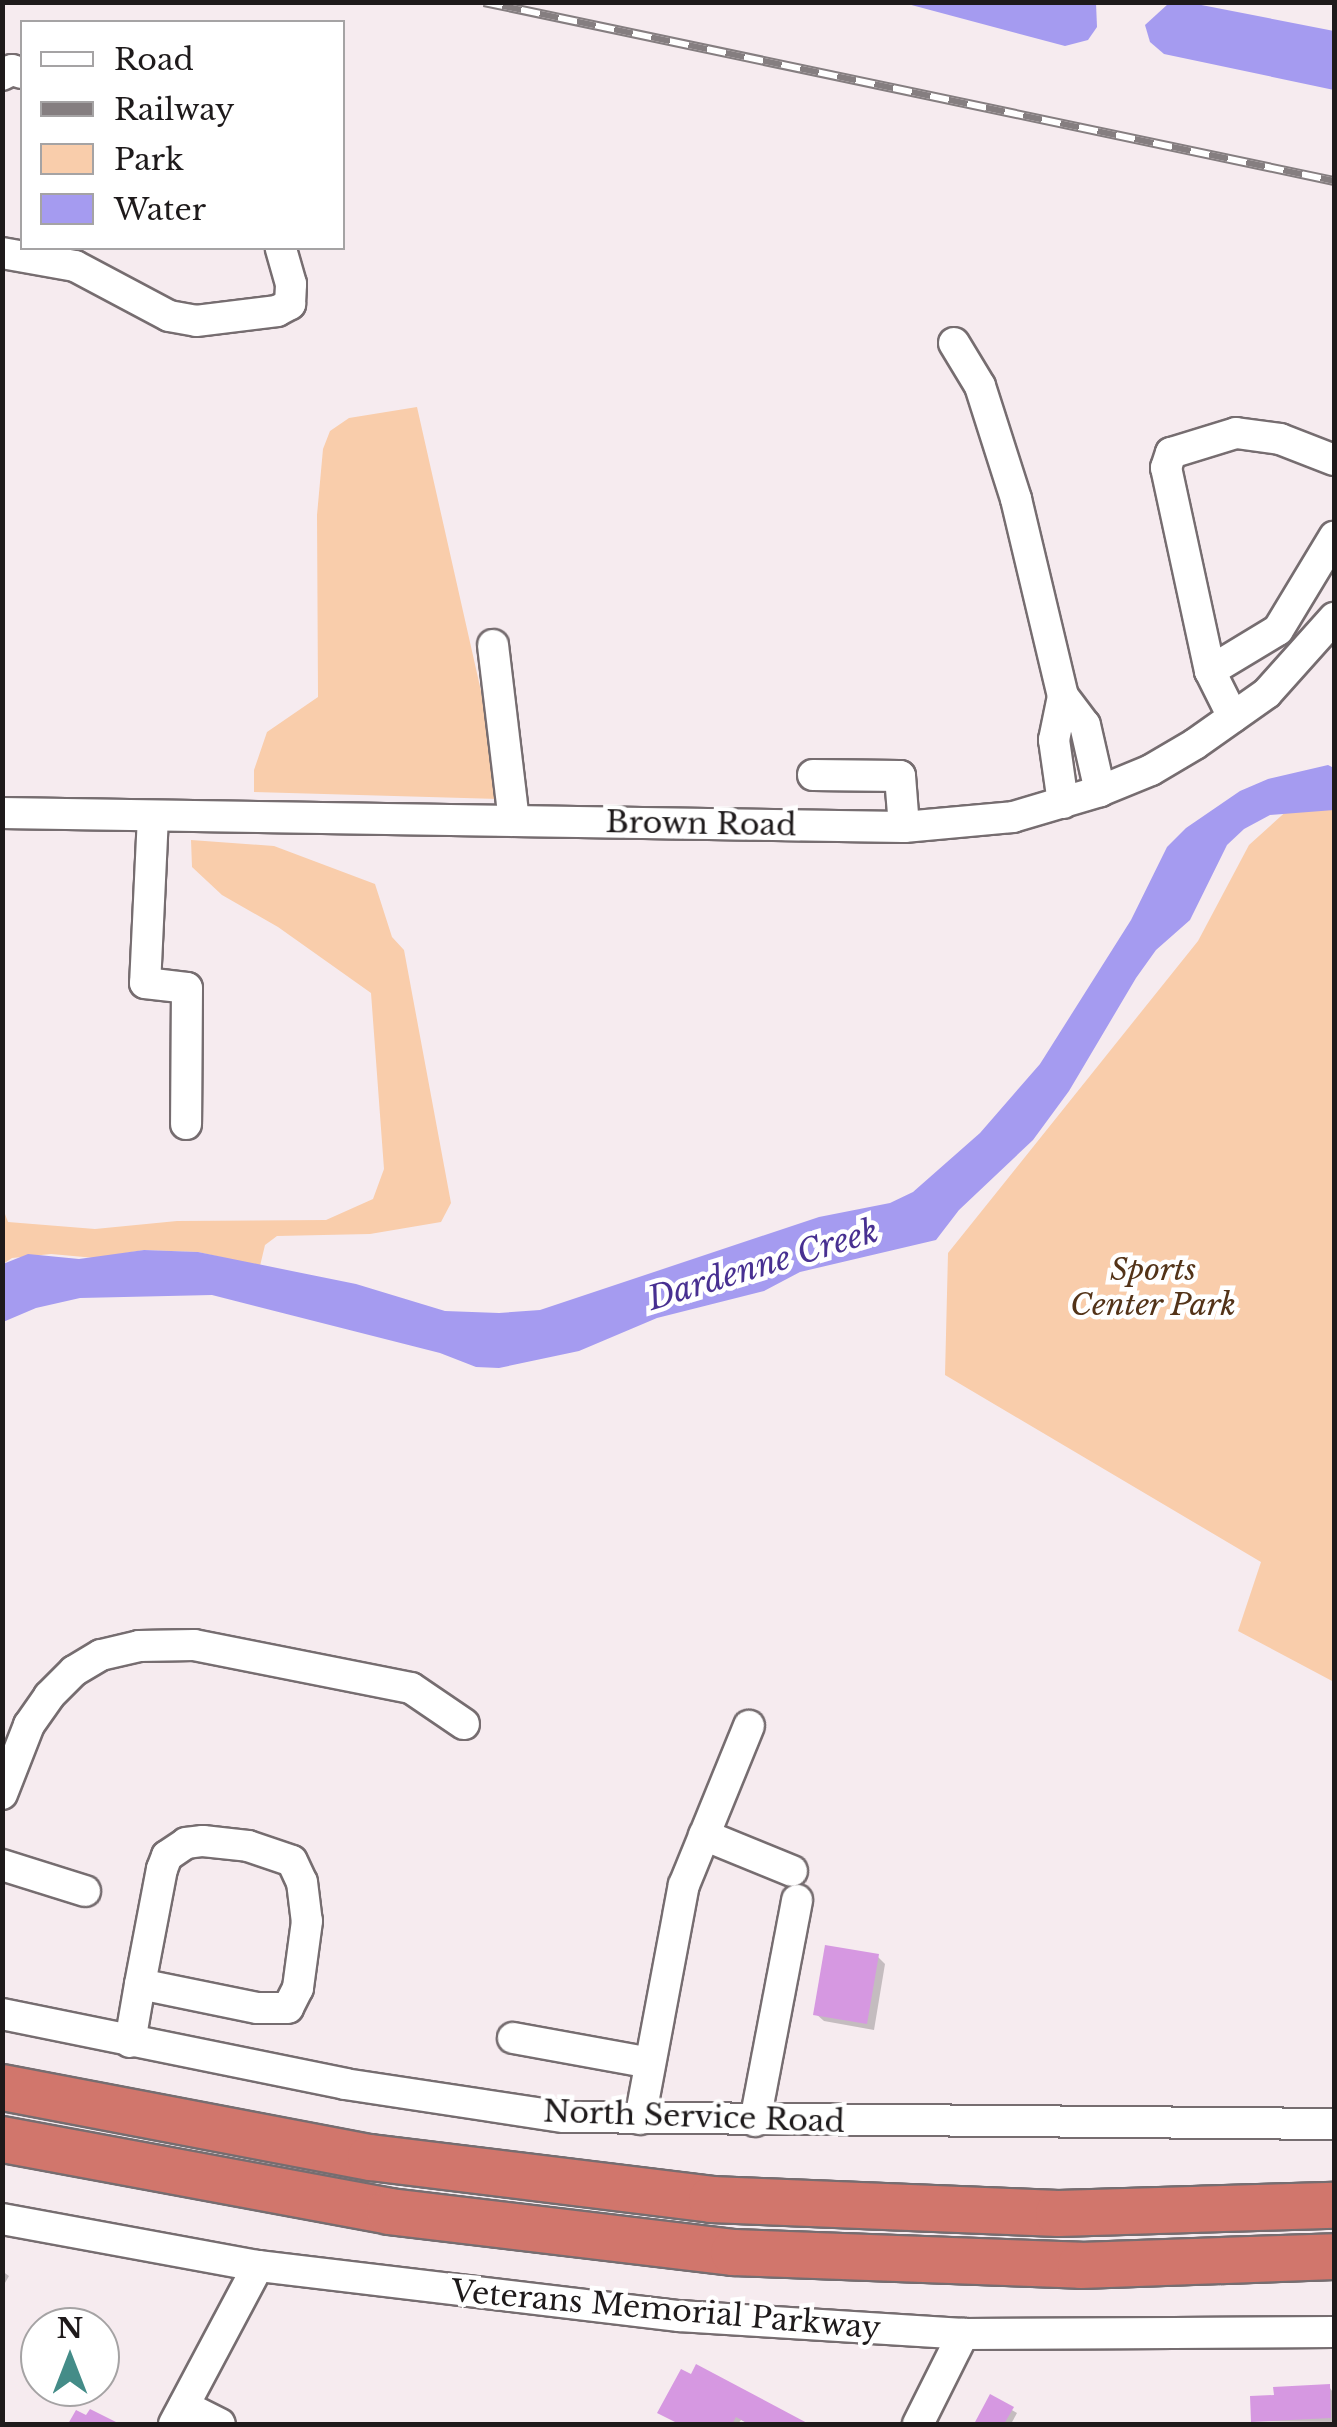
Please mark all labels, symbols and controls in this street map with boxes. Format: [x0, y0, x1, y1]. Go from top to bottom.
legend [20, 20, 345, 250]
text: Road [114, 41, 194, 78]
text: Railway [114, 91, 234, 128]
text: Park [114, 141, 184, 178]
text: Water [114, 191, 206, 228]
street label: Brown Road [605, 804, 797, 844]
water label: Dardenne Creek [643, 1212, 883, 1318]
park label: Sports Center Park [1070, 1252, 1236, 1322]
street label: North Service Road [543, 2094, 845, 2140]
street label: Veterans Memorial Parkway [450, 2273, 882, 2347]
north arrow [20, 2307, 120, 2407]
text: N [57, 2311, 83, 2346]

